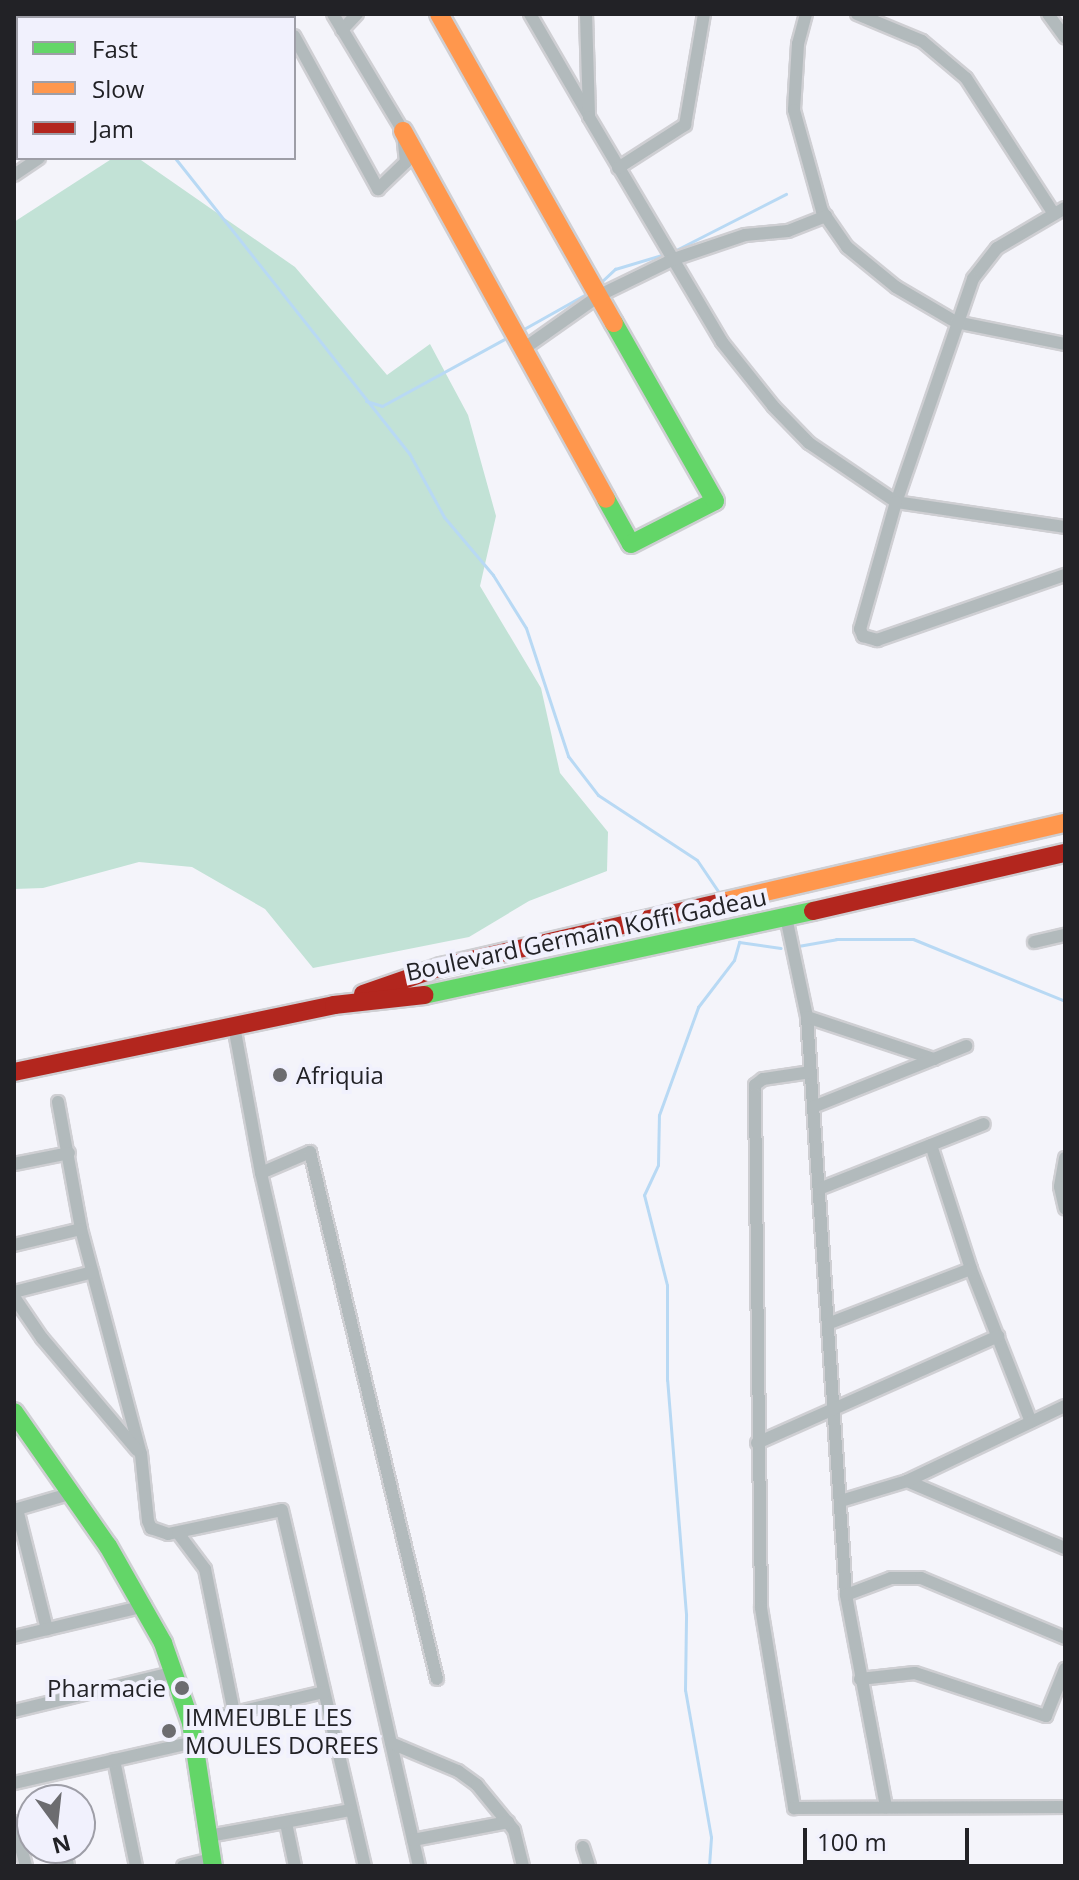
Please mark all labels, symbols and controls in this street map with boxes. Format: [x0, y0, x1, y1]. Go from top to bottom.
legend [16, 16, 296, 160]
text: Fast [92, 32, 138, 65]
text: Slow [92, 72, 144, 105]
text: Jam [92, 112, 134, 145]
street label: Boulevard Germain Koffi Gadeau [403, 882, 769, 986]
place label: Afriquia [296, 1061, 384, 1089]
marker: Afriquia [271, 1066, 289, 1084]
place label: Pharmacie [47, 1674, 166, 1702]
marker: Pharmacie [173, 1679, 191, 1697]
place label: IMMEUBLE LES MOULES DOREES [185, 1703, 379, 1759]
marker: IMMEUBLE LES MOULES DOREES [160, 1722, 178, 1740]
north arrow [16, 1784, 96, 1864]
scale bar [807, 1812, 973, 1862]
text: 100 m [817, 1825, 887, 1858]
text: N [49, 1828, 74, 1862]

